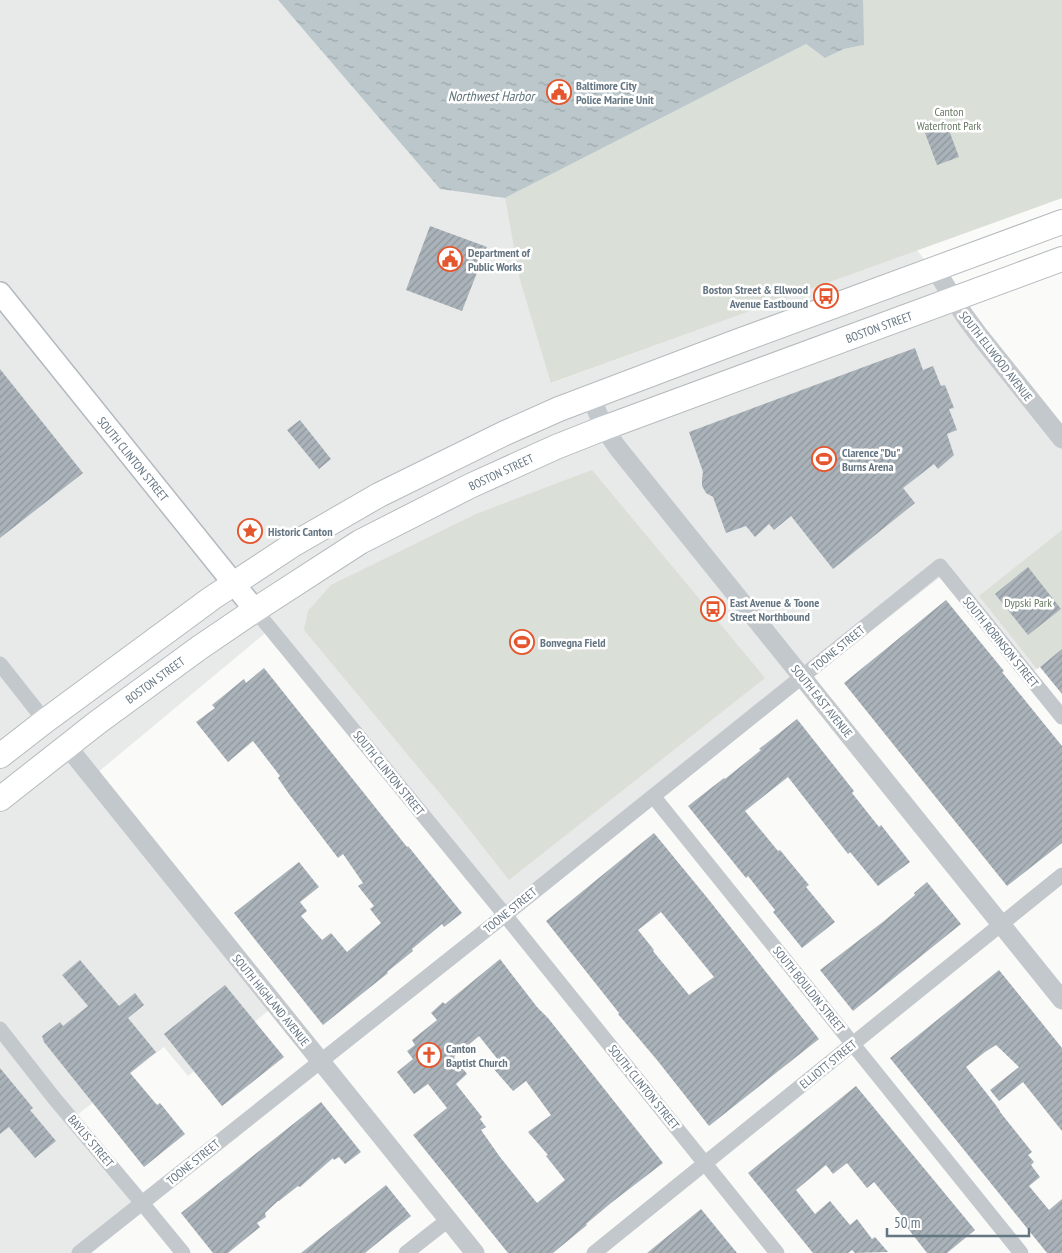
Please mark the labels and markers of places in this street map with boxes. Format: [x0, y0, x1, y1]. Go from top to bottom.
place label: Baltimore City Police Marine Unit [576, 78, 654, 107]
public building icon: Baltimore City Police Marine Unit [546, 79, 572, 105]
place label: Department of Public Works [468, 245, 531, 274]
public building icon: Department of Public Works [437, 246, 463, 272]
place label: Boston Street & Ellwood Avenue Eastbound [703, 282, 808, 311]
bus stop icon: Boston Street & Ellwood Avenue Eastbound [813, 283, 839, 309]
place label: Clarence "Du" Burns Arena [842, 445, 900, 474]
sports icon: Clarence "Du" Burns Arena [811, 446, 837, 472]
place icon: Historic Canton [237, 518, 263, 544]
place label: Historic Canton [268, 524, 333, 539]
place label: East Avenue & Toone Street Northbound [730, 595, 819, 624]
bus stop icon: East Avenue & Toone Street Northbound [700, 596, 726, 622]
sports icon: Bonvegna Field [509, 629, 535, 655]
place label: Bonvegna Field [540, 635, 606, 650]
place label: Canton Baptist Church [446, 1041, 508, 1070]
church icon: Canton Baptist Church [416, 1042, 442, 1068]

